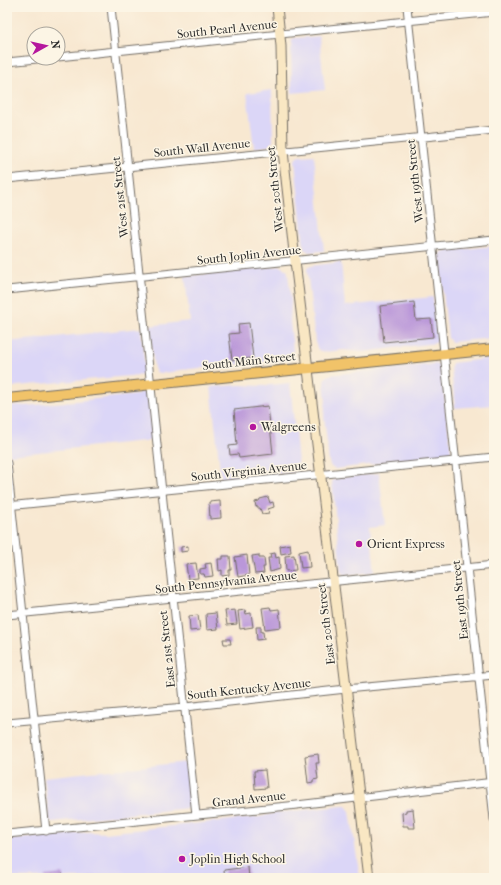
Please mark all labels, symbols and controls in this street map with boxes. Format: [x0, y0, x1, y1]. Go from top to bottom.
street label: South Pearl Avenue [176, 17, 278, 41]
north arrow [26, 26, 66, 66]
text: N [48, 40, 63, 50]
street label: South Wall Avenue [153, 136, 251, 160]
street label: West 19th Street [404, 138, 426, 225]
street label: West 20th Street [263, 145, 287, 234]
street label: West 21st Street [109, 155, 131, 239]
street label: South Joplin Avenue [196, 243, 302, 267]
street label: South Main Street [202, 349, 297, 373]
place label: Walgreens [260, 420, 316, 434]
marker: Walgreens [248, 422, 258, 432]
street label: South Virginia Avenue [190, 458, 308, 484]
place label: Orient Express [367, 537, 445, 551]
marker: Orient Express [354, 539, 364, 549]
street label: East 19th Street [449, 559, 471, 641]
street label: South Pennsylvania Avenue [155, 568, 297, 596]
street label: East 20th Street [314, 582, 338, 666]
street label: East 21st Street [156, 609, 178, 688]
street label: South Kentucky Avenue [187, 676, 311, 702]
street label: Grand Avenue [212, 788, 287, 810]
place label: Joplin High School [189, 852, 286, 866]
marker: Joplin High School [177, 854, 187, 864]

